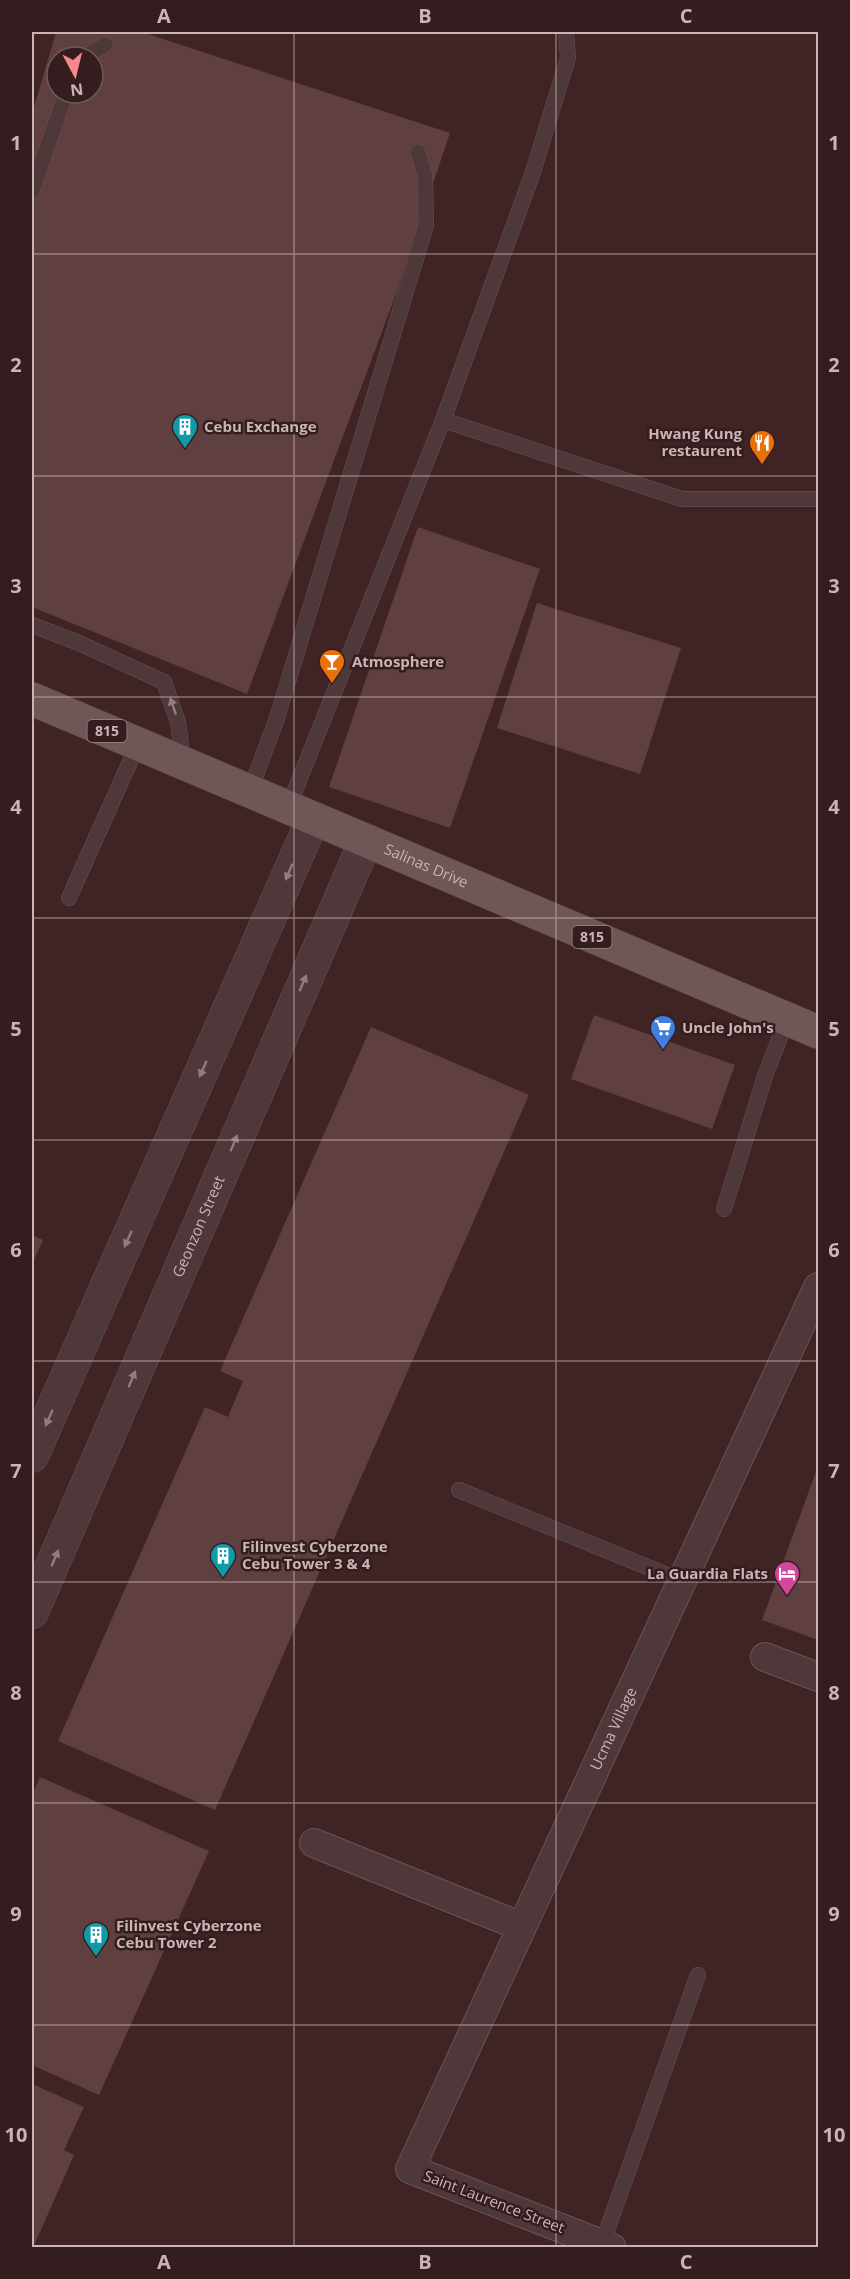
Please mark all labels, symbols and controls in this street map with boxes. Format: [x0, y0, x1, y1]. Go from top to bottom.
text: A [157, 2, 171, 29]
text: B [418, 2, 432, 29]
text: C [680, 2, 693, 29]
north arrow [45, 45, 105, 105]
text: N [69, 78, 85, 102]
text: 1 [10, 129, 22, 156]
text: 1 [828, 129, 840, 156]
text: 2 [10, 351, 22, 378]
text: 2 [828, 351, 840, 378]
building icon: Cebu Exchange [170, 412, 200, 450]
place label: Cebu Exchange [204, 416, 317, 436]
place label: Hwang Kung restaurent [648, 423, 743, 460]
restaurant icon: Hwang Kung restaurent [747, 428, 777, 466]
text: 3 [10, 572, 22, 599]
text: 3 [828, 572, 840, 599]
bar icon: Atmosphere [317, 647, 347, 685]
place label: Atmosphere [352, 651, 444, 671]
one-way arrow [167, 697, 177, 715]
road number: 815 [88, 720, 126, 742]
text: 4 [10, 793, 22, 820]
text: 4 [828, 793, 840, 820]
street label: Salinas Drive [381, 838, 472, 892]
one-way arrow [284, 864, 294, 882]
road number: 815 [572, 926, 612, 948]
one-way arrow [299, 974, 309, 992]
supermarket icon: Uncle John's [648, 1013, 678, 1051]
text: 5 [10, 1015, 22, 1042]
text: 5 [828, 1015, 840, 1042]
place label: Uncle John's [682, 1017, 774, 1037]
one-way arrow [198, 1060, 208, 1078]
one-way arrow [230, 1134, 239, 1151]
street label: Geonzon Street [167, 1172, 229, 1280]
one-way arrow [123, 1231, 132, 1248]
text: 6 [10, 1236, 22, 1263]
text: 6 [828, 1236, 840, 1263]
one-way arrow [127, 1370, 137, 1388]
one-way arrow [44, 1409, 53, 1426]
text: 7 [10, 1457, 22, 1484]
text: 7 [828, 1457, 840, 1484]
place label: Filinvest Cyberzone Cebu Tower 3 & 4 [242, 1536, 388, 1573]
building icon: Filinvest Cyberzone Cebu Tower 3 & 4 [208, 1541, 238, 1579]
one-way arrow [50, 1549, 60, 1567]
hotel icon: La Guardia Flats [772, 1559, 802, 1597]
place label: La Guardia Flats [647, 1563, 768, 1583]
text: 8 [10, 1679, 22, 1706]
text: 8 [828, 1679, 840, 1706]
street label: Ucma Village [585, 1684, 641, 1773]
text: 9 [10, 1900, 22, 1927]
text: 9 [828, 1900, 840, 1927]
place label: Filinvest Cyberzone Cebu Tower 2 [116, 1915, 262, 1952]
building icon: Filinvest Cyberzone Cebu Tower 2 [81, 1920, 111, 1958]
text: 10 [5, 2121, 27, 2148]
text: 10 [823, 2121, 845, 2148]
street label: Saint Laurence Street [421, 2165, 568, 2237]
text: A [157, 2248, 171, 2275]
text: B [418, 2248, 432, 2275]
text: C [680, 2248, 693, 2275]

